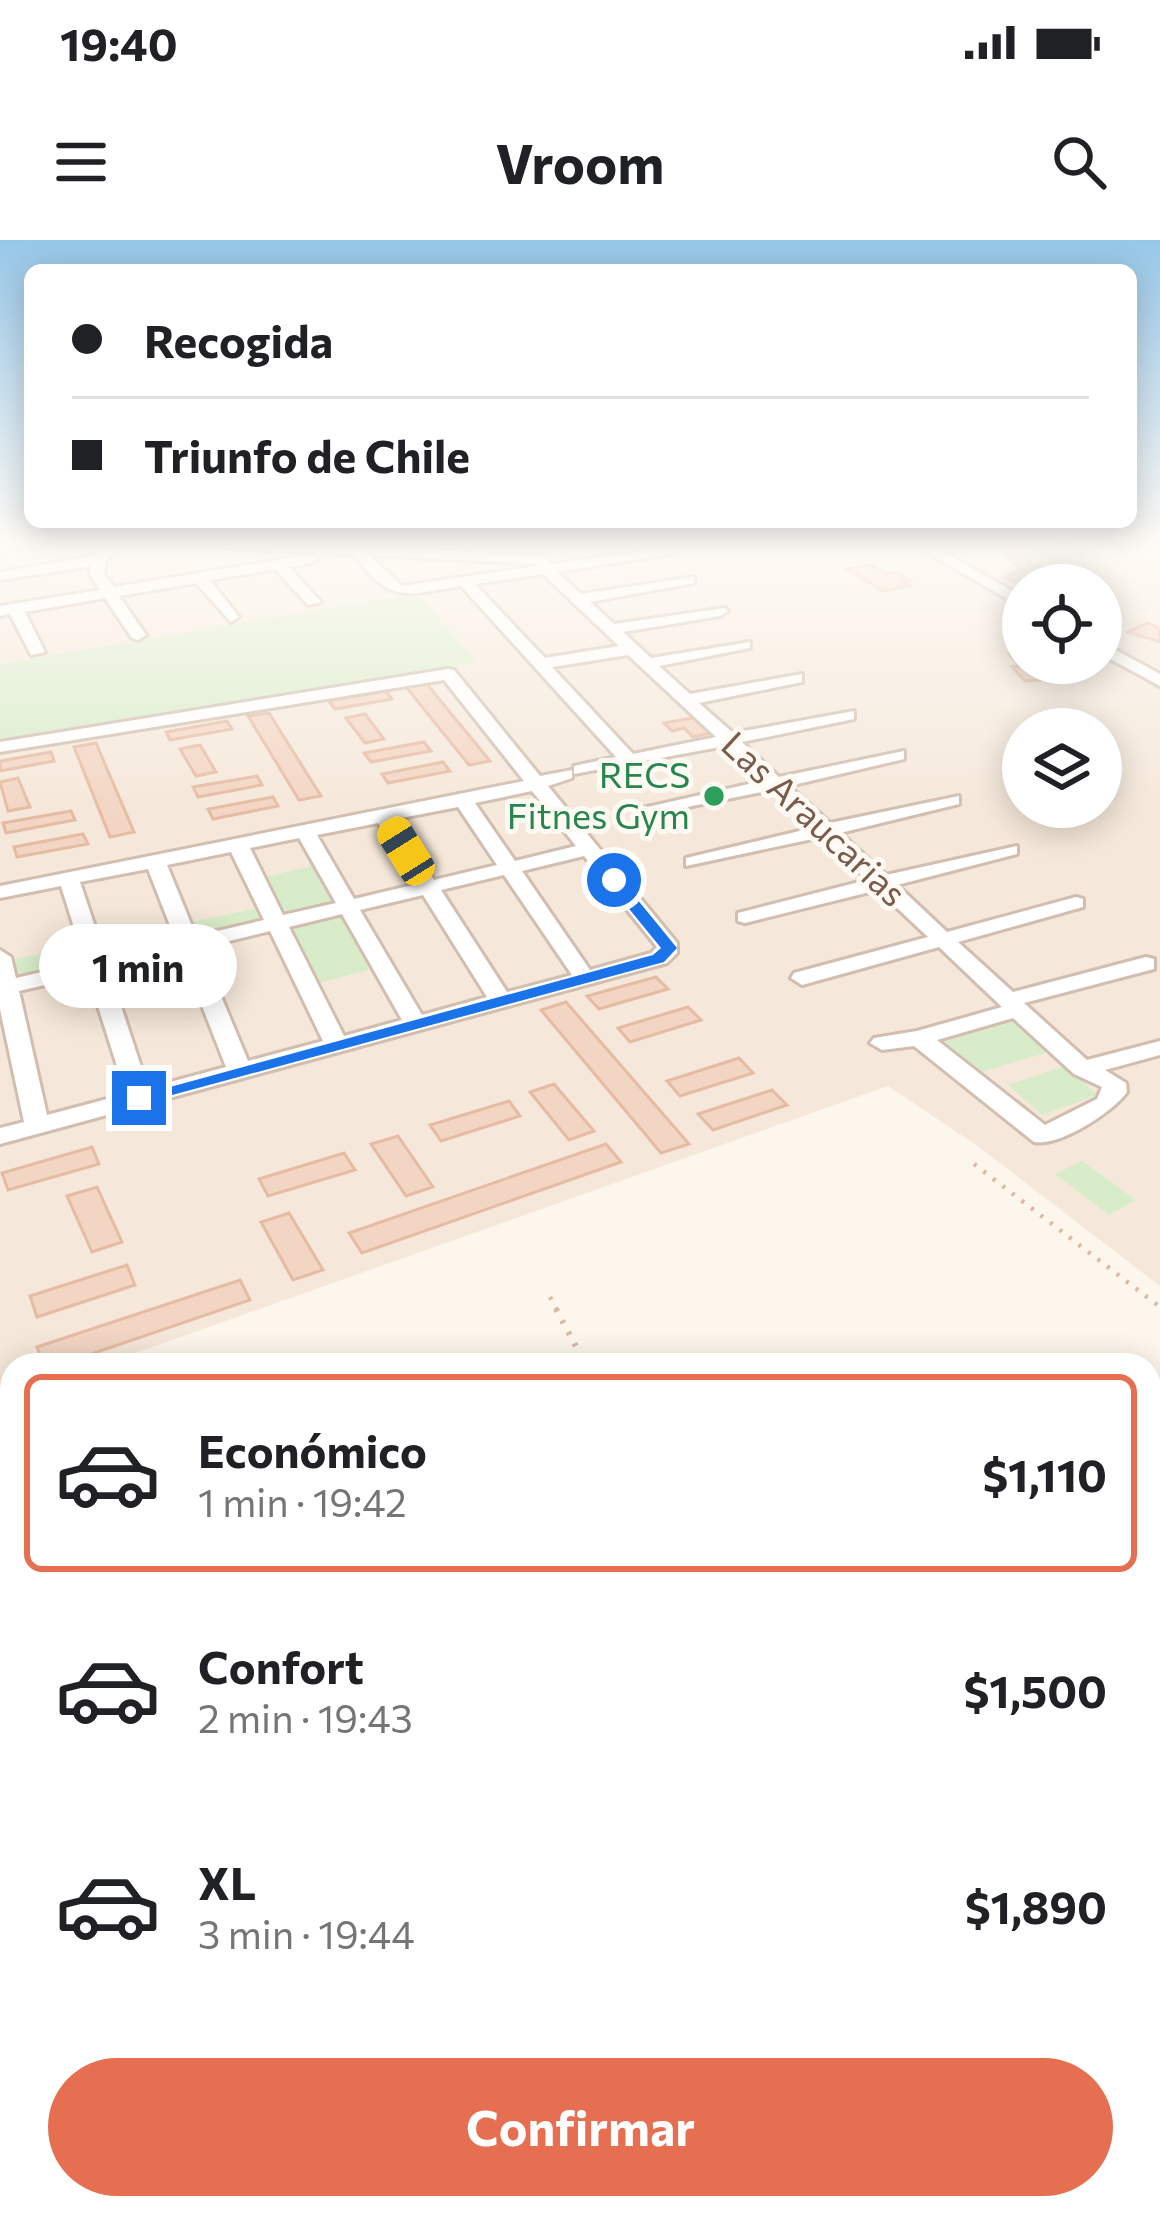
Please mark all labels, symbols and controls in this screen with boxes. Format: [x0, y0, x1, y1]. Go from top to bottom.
text: 19:40 [60, 15, 178, 70]
icon: menu [48, 129, 114, 195]
text: Vroom [496, 129, 664, 195]
icon: search [1046, 129, 1112, 195]
text: Recogida [144, 312, 333, 367]
text: Triunfo de Chile [144, 427, 470, 482]
map controls [1002, 564, 1122, 828]
button: locate [1002, 564, 1122, 684]
button: layers [1002, 708, 1122, 828]
street label: Las Araucarias [714, 721, 917, 914]
place label: RECS Fitnes Gym [507, 751, 690, 836]
marker: RECS Fitnes Gym [701, 783, 727, 809]
car [372, 811, 440, 891]
route start [587, 853, 641, 907]
callout: 1 min [40, 924, 238, 1008]
text: 1 min [92, 942, 184, 990]
route end [112, 1071, 166, 1125]
icon: car [54, 1419, 162, 1527]
text: Económico [198, 1422, 427, 1477]
text: $1,110 [982, 1446, 1107, 1501]
text: 1 min · 19:42 [198, 1477, 407, 1525]
icon: car [54, 1635, 162, 1743]
text: Confort [198, 1638, 364, 1693]
text: $1,500 [963, 1662, 1107, 1717]
text: 2 min · 19:43 [198, 1693, 413, 1741]
icon: car [54, 1851, 162, 1959]
text: XL [198, 1854, 256, 1909]
text: $1,890 [965, 1878, 1107, 1933]
text: 3 min · 19:44 [198, 1909, 415, 1957]
button: Confirmar [48, 2058, 1113, 2196]

